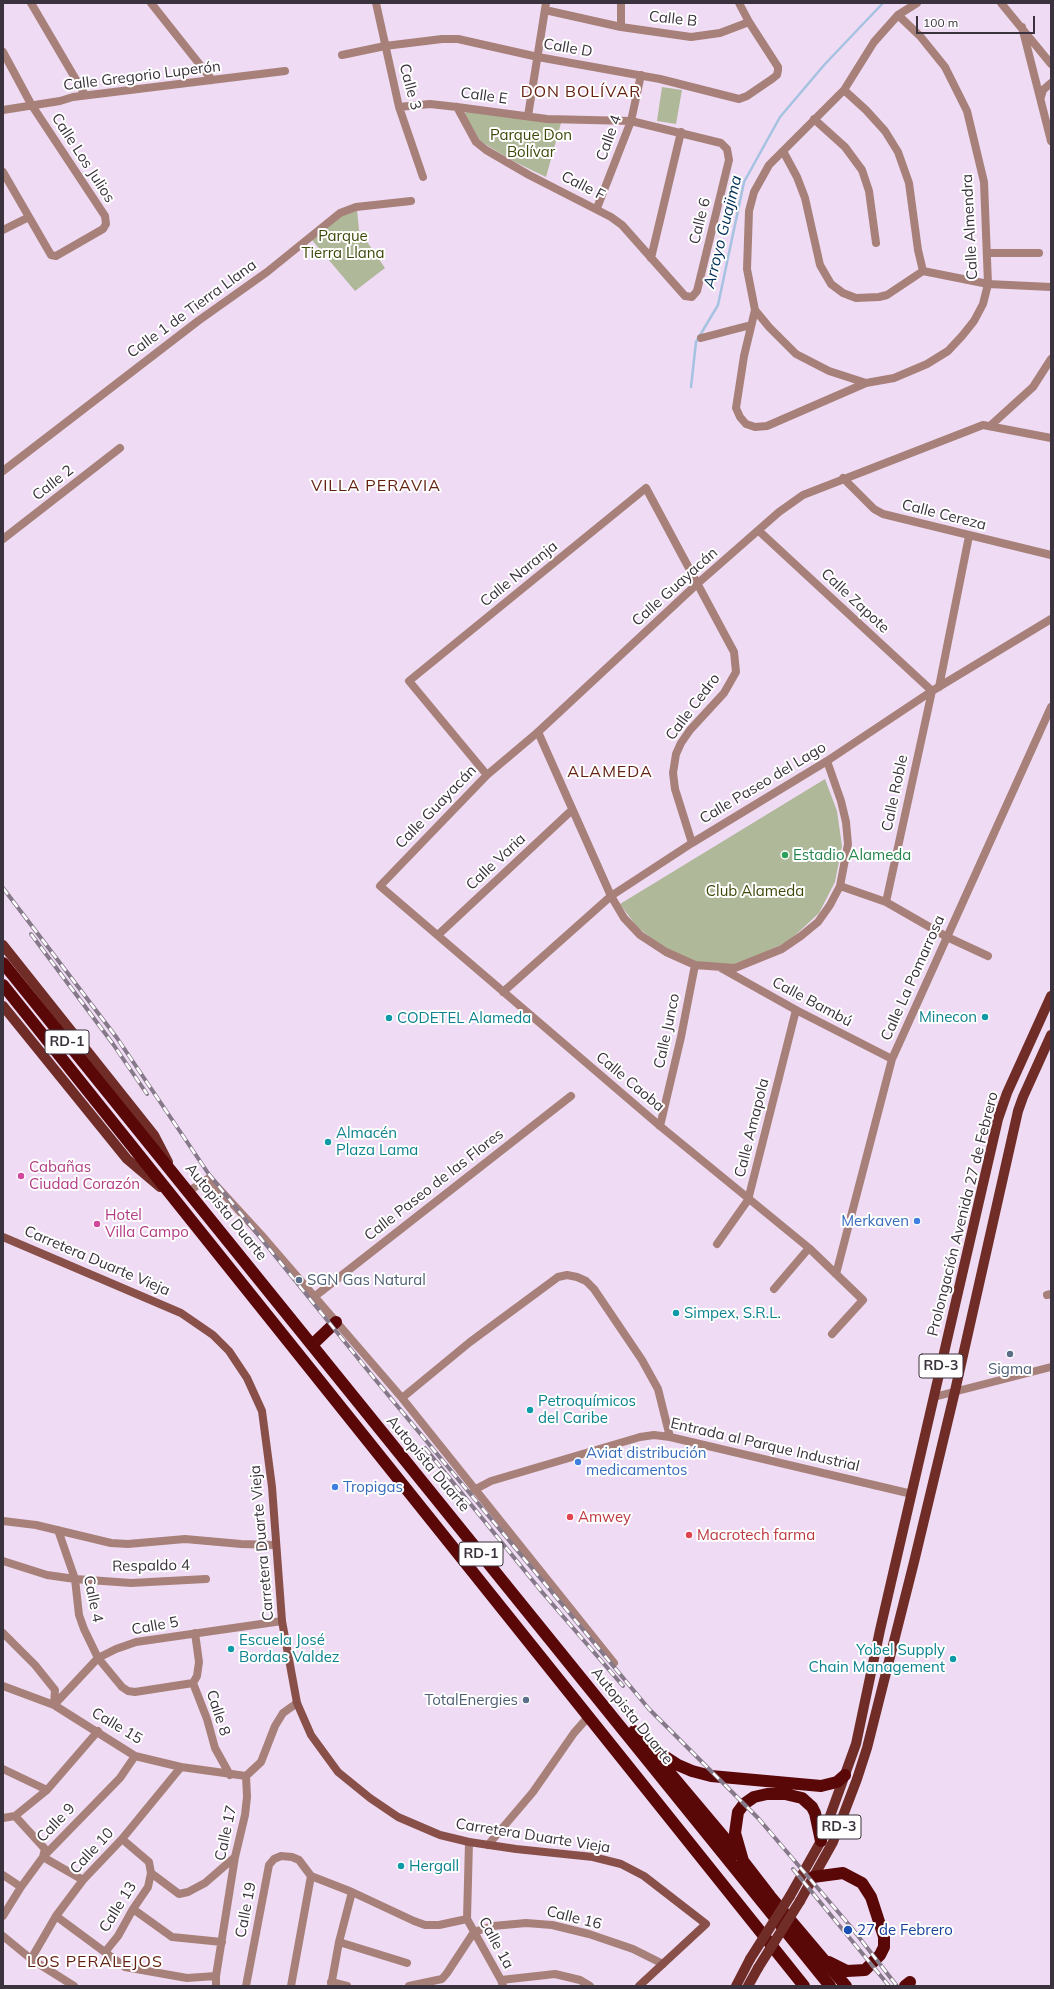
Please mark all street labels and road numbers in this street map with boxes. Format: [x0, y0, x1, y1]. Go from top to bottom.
street label: Calle B [648, 8, 698, 30]
street label: Calle D [542, 35, 594, 61]
street label: Calle Gregorio Luperón [62, 57, 222, 95]
street label: Calle 3 [395, 62, 425, 112]
street label: Calle E [459, 84, 509, 108]
street label: Calle Los Julios [47, 110, 119, 206]
street label: Calle 4 [592, 113, 626, 163]
street label: Calle F [558, 167, 608, 205]
street label: Calle Almendra [958, 173, 982, 281]
street label: Calle 6 [686, 196, 714, 246]
street label: Calle 1 de Tierra Llana [124, 256, 260, 362]
street label: Calle 2 [29, 461, 77, 505]
street label: Calle Cereza [900, 496, 988, 534]
street label: Calle Naranja [477, 537, 561, 611]
street label: Calle Guayacán [629, 544, 721, 630]
street label: Calle Zapote [817, 565, 893, 637]
street label: Calle Cedro [662, 670, 724, 744]
street label: Calle Paseo del Lago [697, 738, 829, 828]
street label: Calle Roble [878, 753, 912, 833]
street label: Calle Guayacán [392, 762, 480, 852]
street label: Calle Varia [462, 830, 530, 894]
street label: Calle La Pomarrosa [877, 913, 949, 1043]
street label: Calle Bambú [769, 973, 855, 1031]
street label: Calle Junco [650, 992, 684, 1070]
road number: RD-1 [45, 1030, 89, 1054]
street label: Calle Caoba [592, 1048, 668, 1116]
street label: Calle Amapola [731, 1077, 773, 1179]
street label: Prolongación Avenida 27 de Febrero [924, 1090, 1002, 1338]
street label: Calle Paseo de las Flores [361, 1125, 507, 1245]
street label: Autopista Duarte [181, 1160, 271, 1264]
street label: Carretera Duarte Vieja [22, 1222, 172, 1300]
road number: RD-3 [919, 1354, 963, 1378]
street label: Autopista Duarte [383, 1412, 473, 1516]
street label: Entrada al Parque Industrial [669, 1414, 861, 1476]
street label: Carretera Duarte Vieja [246, 1464, 278, 1622]
road number: RD-1 [459, 1542, 503, 1566]
street label: Respaldo 4 [112, 1556, 190, 1576]
street label: Calle 4 [79, 1574, 107, 1624]
street label: Calle 5 [130, 1613, 180, 1639]
street label: Autopista Duarte [587, 1664, 677, 1768]
street label: Calle 8 [202, 1688, 234, 1738]
street label: Calle 15 [88, 1704, 146, 1748]
street label: Calle 9 [33, 1800, 79, 1846]
street label: Calle 17 [211, 1804, 241, 1862]
street label: Carretera Duarte Vieja [454, 1815, 612, 1857]
road number: RD-3 [817, 1815, 861, 1839]
street label: Calle 10 [66, 1824, 118, 1878]
street label: Calle 13 [95, 1878, 141, 1936]
street label: Calle 19 [232, 1881, 260, 1939]
street label: Calle 16 [545, 1902, 603, 1934]
street label: Calle 1a [474, 1914, 518, 1972]

